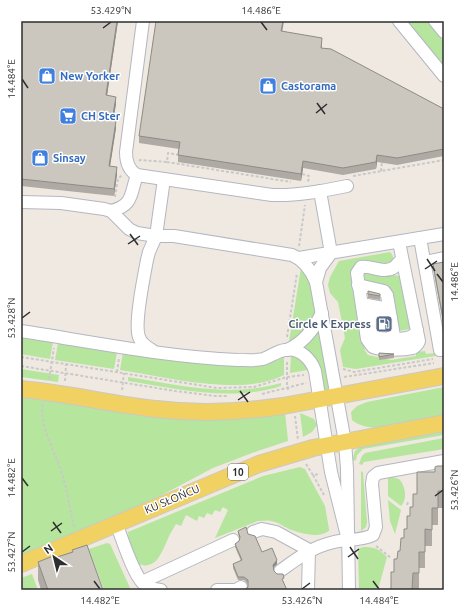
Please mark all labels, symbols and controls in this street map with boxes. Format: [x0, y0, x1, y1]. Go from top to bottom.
text: 53.429°N [90, 5, 132, 16]
text: 14.486°E [241, 5, 281, 16]
text: 14.484°E [6, 59, 17, 99]
shop icon: New Yorker [37, 66, 57, 86]
place label: New Yorker [60, 70, 120, 82]
shop icon: Castorama [258, 76, 278, 96]
place label: Castorama [281, 80, 336, 92]
supermarket icon: CH Ster [58, 106, 78, 126]
place label: CH Ster [81, 110, 121, 122]
shop icon: Sinsay [30, 148, 50, 168]
place label: Sinsay [53, 152, 86, 164]
text: 14.486°E [449, 262, 460, 302]
text: 53.428°N [6, 297, 17, 339]
fuel station icon: Circle K Express [374, 314, 394, 334]
place label: Circle K Express [288, 318, 371, 330]
text: 14.482°E [6, 458, 17, 498]
road number: 10 [228, 464, 248, 480]
text: 53.426°N [449, 469, 460, 511]
street label: KU SŁOŃCU [142, 481, 201, 516]
text: 53.427°N [6, 531, 17, 573]
north arrow [34, 537, 74, 577]
text: N [41, 542, 55, 556]
text: 14.482°E [80, 595, 120, 606]
text: 53.426°N [281, 595, 323, 606]
text: 14.484°E [359, 595, 399, 606]

